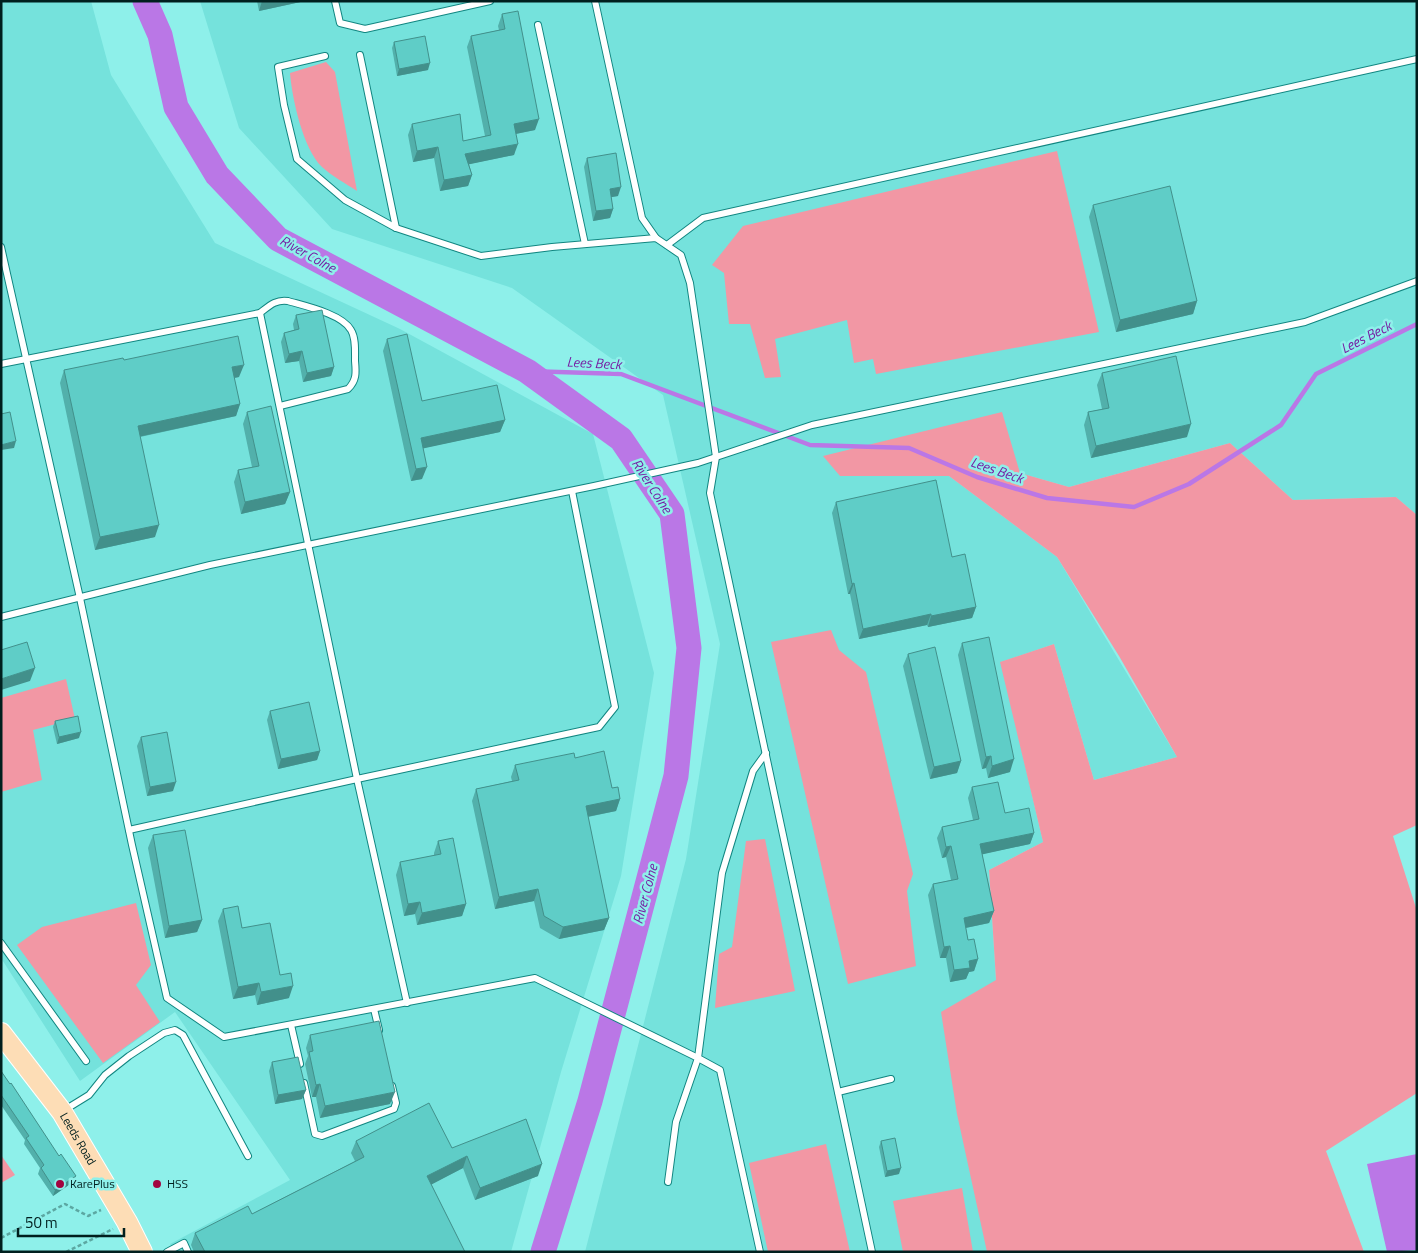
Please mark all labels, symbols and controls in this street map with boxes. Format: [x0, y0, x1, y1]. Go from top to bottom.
water label: River Colne [276, 230, 341, 278]
water label: Lees Beck [1337, 314, 1396, 358]
water label: Lees Beck [566, 351, 623, 375]
water label: Lees Beck [968, 451, 1028, 489]
water label: River Colne [627, 454, 679, 518]
water label: River Colne [626, 860, 663, 926]
street label: Leeds Road [55, 1109, 101, 1169]
place label: KarePlus [70, 1174, 115, 1193]
place label: HSS [167, 1174, 188, 1193]
marker: KarePlus [54, 1178, 66, 1190]
marker: HSS [151, 1178, 163, 1190]
scale bar [18, 1206, 124, 1238]
text: 50 m [25, 1211, 58, 1234]

